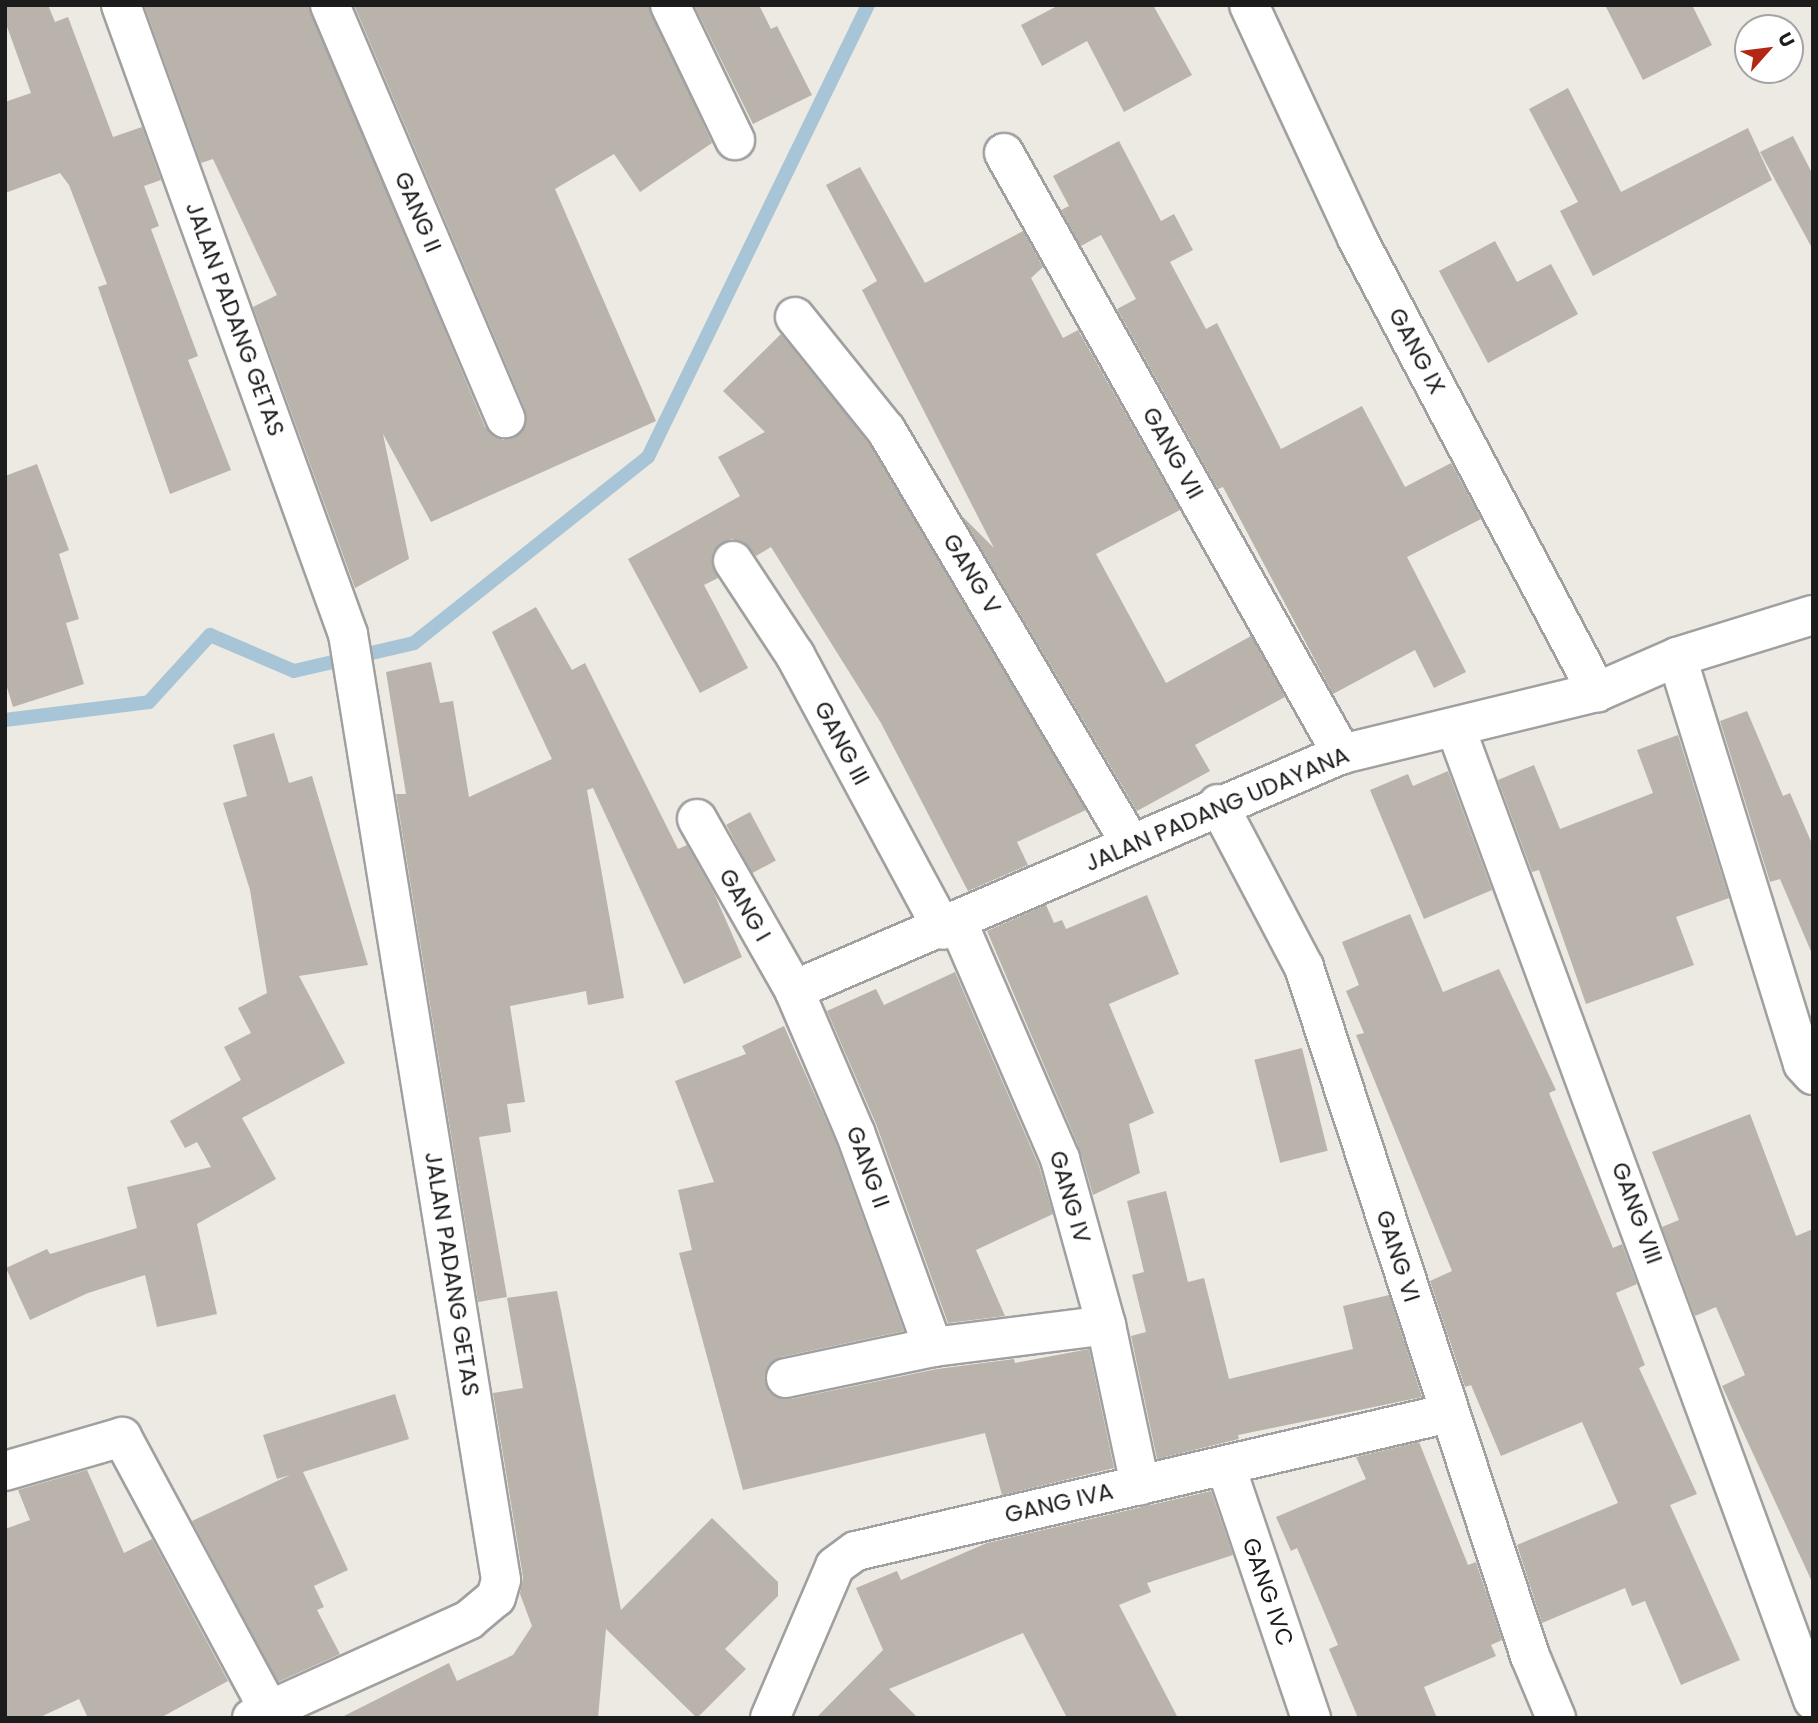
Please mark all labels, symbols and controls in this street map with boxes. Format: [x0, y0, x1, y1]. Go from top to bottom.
north arrow [1734, 14, 1804, 84]
text: U [1771, 28, 1801, 52]
street label: GANG II [389, 168, 447, 256]
street label: JALAN PADANG GETAS [180, 198, 290, 440]
street label: GANG IX [1383, 303, 1451, 399]
street label: GANG VII [1137, 402, 1209, 504]
street label: GANG V [937, 529, 1007, 619]
street label: GANG III [809, 697, 875, 789]
street label: JALAN PADANG UDAYANA [1081, 741, 1353, 877]
street label: GANG I [713, 864, 777, 946]
street label: GANG II [841, 1122, 895, 1212]
street label: GANG IV [1044, 1148, 1096, 1246]
street label: JALAN PADANG GETAS [419, 1150, 485, 1398]
street label: GANG VIII [1606, 1158, 1668, 1268]
street label: GANG VI [1370, 1207, 1426, 1305]
street label: GANG IVA [1002, 1477, 1116, 1529]
street label: GANG IVC [1237, 1534, 1299, 1650]

